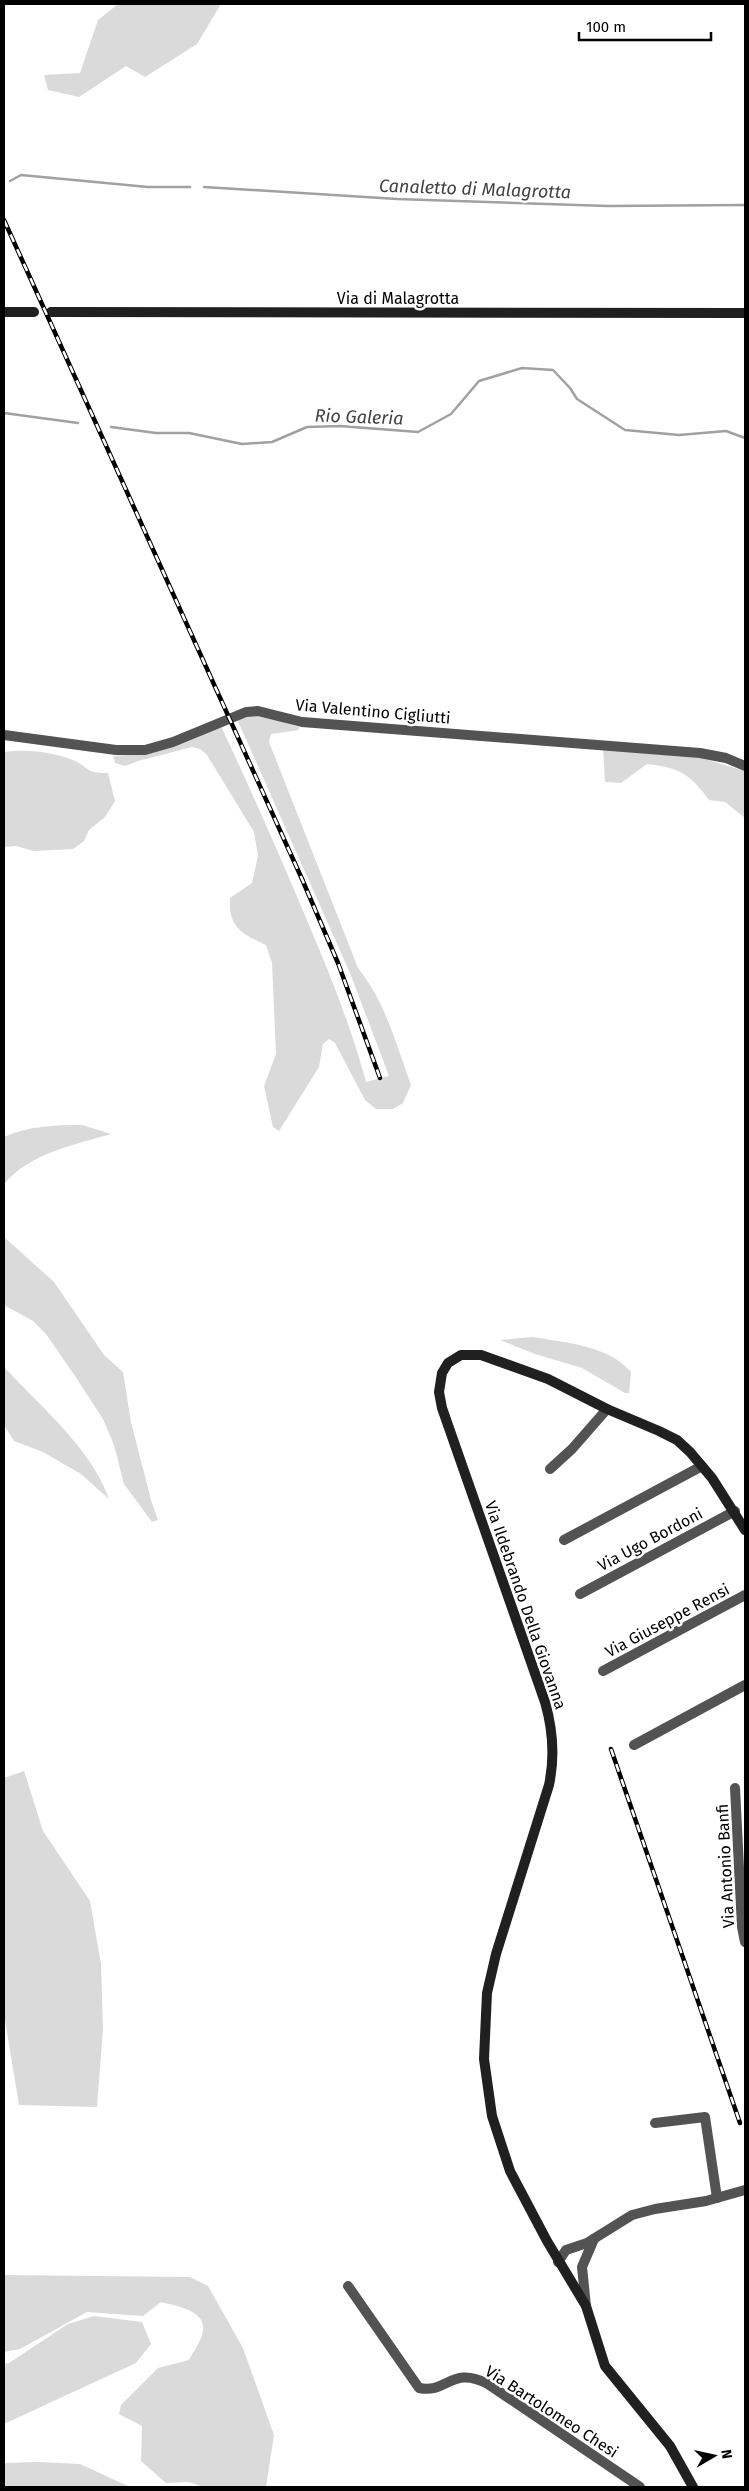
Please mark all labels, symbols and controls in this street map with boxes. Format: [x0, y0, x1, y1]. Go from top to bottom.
scale bar [579, 10, 712, 42]
text: 100 m [586, 18, 626, 36]
water label: Canaletto di Malagrotta [379, 175, 571, 203]
street label: Via di Malagrotta [337, 289, 459, 308]
water label: Rio Galeria [314, 404, 404, 430]
street label: Via Valentino Cigliutti [295, 695, 451, 728]
street label: Via Ildebrando Della Giovanna [481, 1498, 570, 1712]
street label: Via Ugo Bordoni [594, 1504, 706, 1575]
street label: Via Giuseppe Rensi [602, 1580, 733, 1661]
street label: Via Antonio Banfi [713, 1803, 738, 1929]
street label: Via Bartolomeo Chesi [482, 2361, 622, 2462]
north arrow [689, 2431, 739, 2481]
text: N [717, 2448, 735, 2460]

